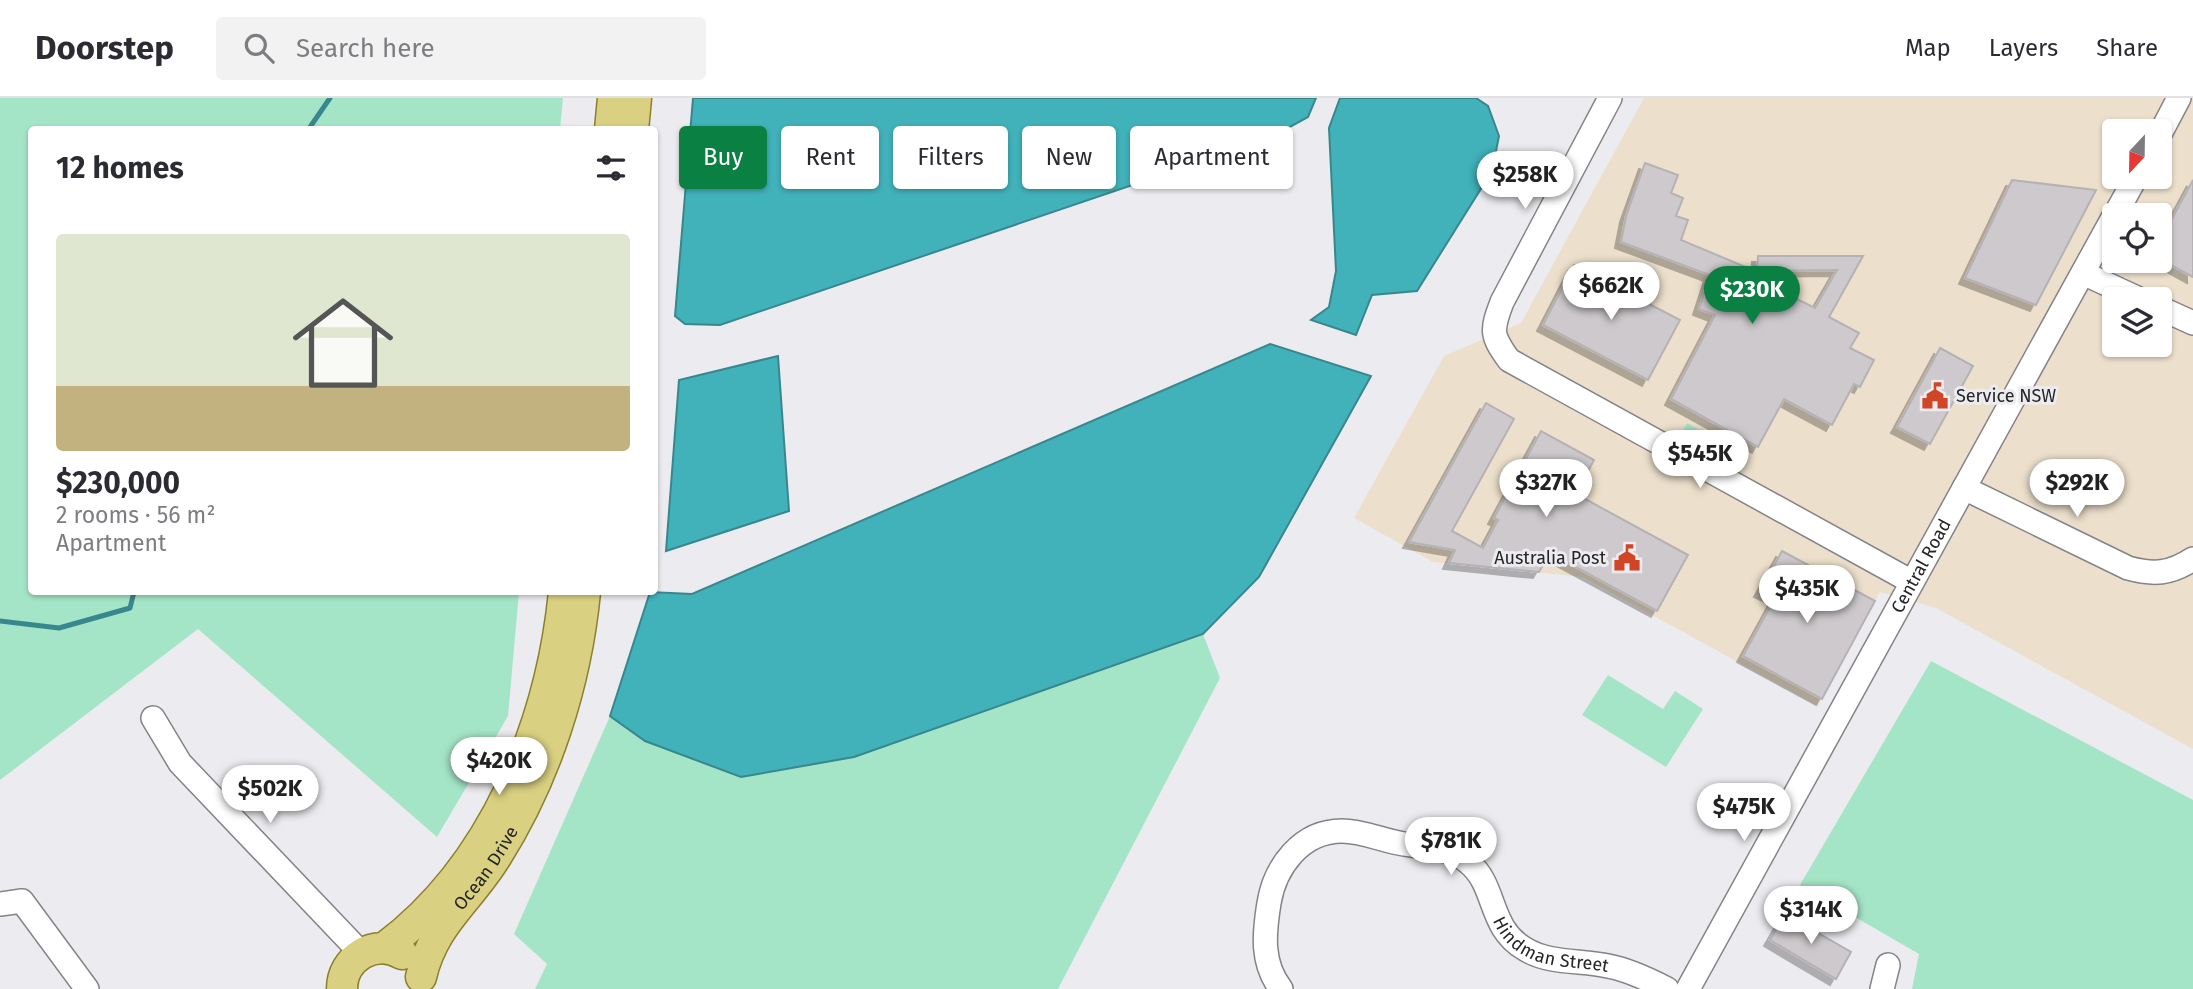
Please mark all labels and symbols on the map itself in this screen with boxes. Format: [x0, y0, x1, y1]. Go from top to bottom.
north arrow [2102, 119, 2172, 189]
pin: $258K [1476, 152, 1574, 211]
pin: $662K [1562, 262, 1660, 322]
pin: $230K [1703, 266, 1801, 326]
public building icon: Service NSW [1920, 381, 1950, 411]
place label: Service NSW [1956, 385, 2056, 407]
pin: $545K [1651, 430, 1749, 490]
pin: $327K [1497, 460, 1595, 519]
pin: $292K [2028, 460, 2126, 519]
street label: Central Road [1886, 515, 1956, 617]
public building icon: Australia Post [1612, 543, 1642, 573]
place label: Australia Post [1494, 547, 1606, 569]
pin: $435K [1758, 566, 1856, 625]
pin: $420K [450, 738, 548, 797]
pin: $502K [221, 766, 319, 825]
pin: $475K [1695, 784, 1793, 843]
pin: $781K [1402, 818, 1500, 877]
street label: Ocean Drive [449, 822, 523, 915]
pin: $314K [1762, 886, 1860, 946]
street label: Hindman Street [1488, 913, 1611, 977]

